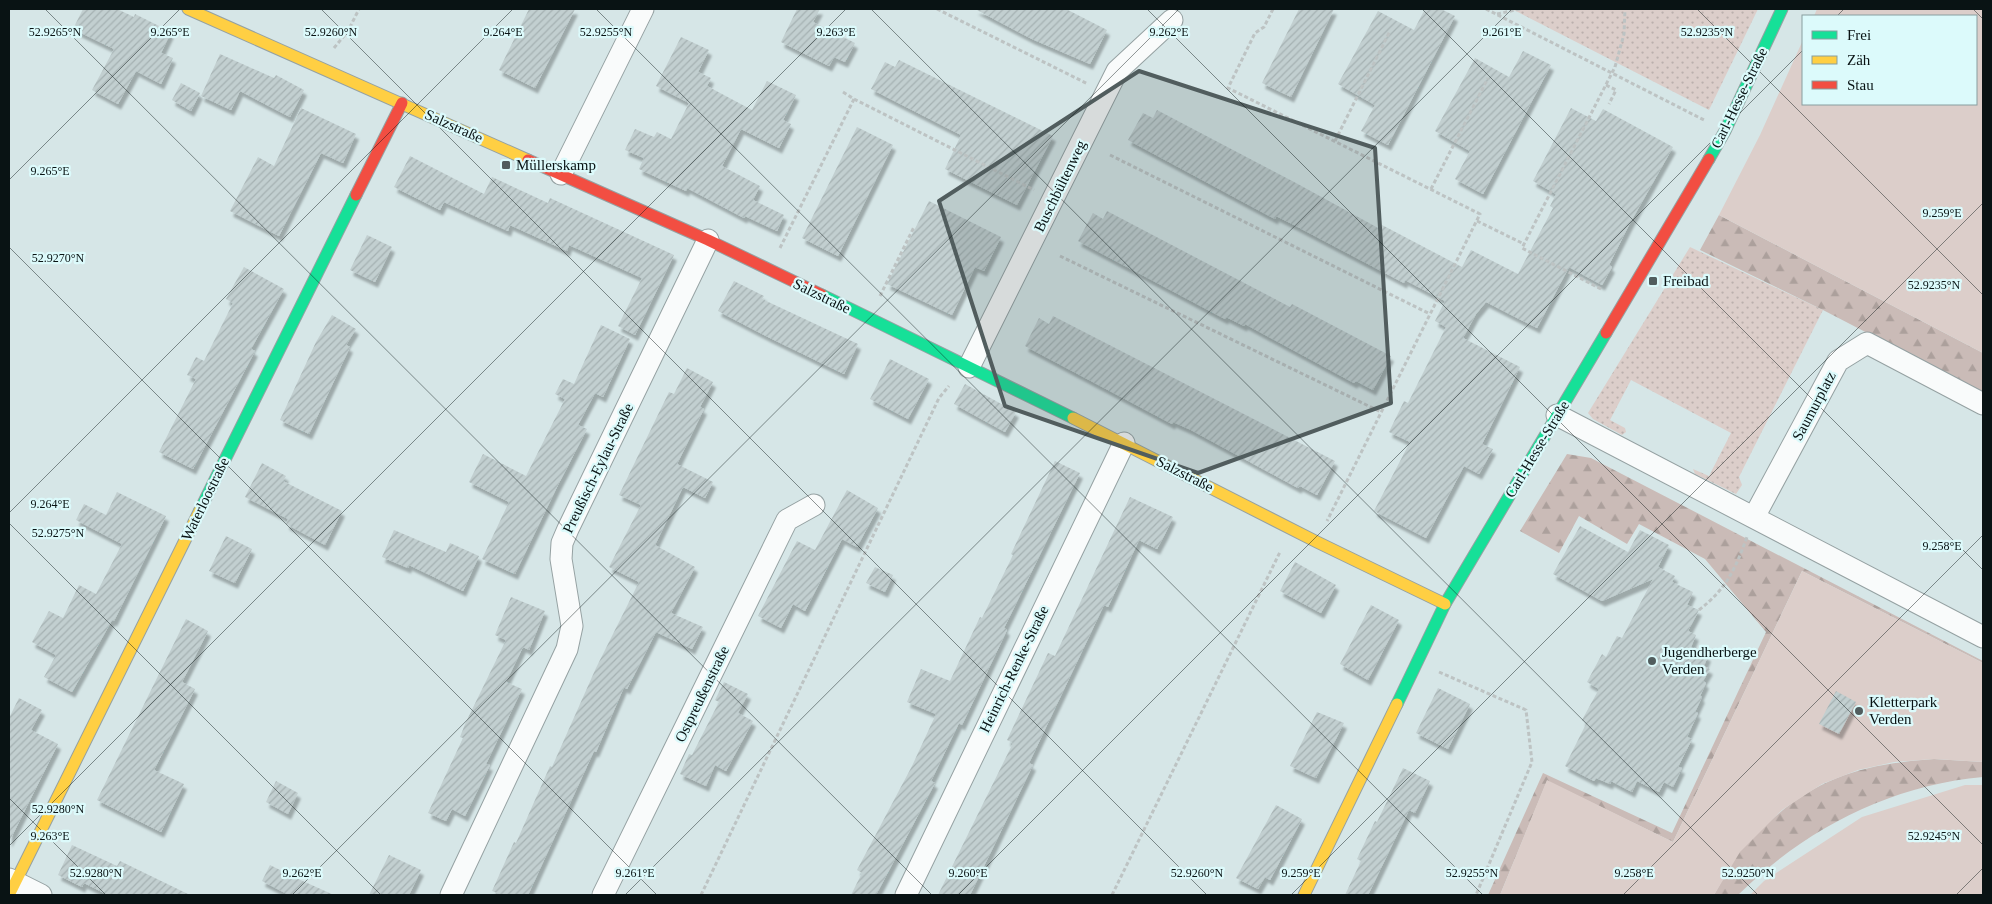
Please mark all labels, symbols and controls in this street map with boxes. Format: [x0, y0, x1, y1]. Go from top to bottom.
legend [1802, 15, 1977, 105]
text: 52.9265°N [29, 25, 82, 39]
text: 9.265°E [150, 25, 190, 39]
text: 52.9260°N [305, 25, 358, 39]
text: 9.264°E [483, 25, 523, 39]
text: 52.9255°N [580, 25, 633, 39]
text: 9.263°E [816, 25, 856, 39]
text: 9.262°E [1149, 25, 1189, 39]
text: 9.261°E [1482, 25, 1522, 39]
text: 52.9235°N [1681, 25, 1734, 39]
text: Frei [1847, 27, 1871, 43]
street label: Carl-Hesse-Straße [1708, 45, 1770, 151]
text: Zäh [1847, 52, 1871, 68]
text: Stau [1847, 77, 1874, 93]
street label: Salzstraße [423, 106, 486, 146]
street label: Buschbültenweg [1031, 137, 1089, 234]
place label: Müllerskamp [516, 157, 596, 173]
marker: Müllerskamp [500, 159, 512, 171]
text: 9.265°E [30, 164, 70, 178]
text: 9.259°E [1922, 206, 1962, 220]
text: 52.9270°N [32, 251, 85, 265]
place label: Freibad [1663, 273, 1709, 289]
street label: Salzstraße [791, 275, 854, 317]
marker: Freibad [1647, 275, 1659, 287]
text: 52.9235°N [1908, 278, 1961, 292]
street label: Saumurplatz [1789, 368, 1839, 443]
street label: Carl-Hesse-Straße [1502, 397, 1572, 500]
street label: Preußisch-Eylau-Straße [560, 400, 637, 536]
street label: Salzstraße [1154, 453, 1216, 495]
street label: Waterloostraße [178, 455, 232, 543]
text: 9.264°E [30, 497, 70, 511]
text: 52.9275°N [32, 526, 85, 540]
text: 9.258°E [1922, 539, 1962, 553]
street label: Heinrich-Renke-Straße [976, 603, 1052, 735]
street label: Ostpreußenstraße [672, 643, 732, 745]
place label: Jugendherberge Verden [1662, 644, 1757, 677]
marker: Jugendherberge Verden [1646, 655, 1658, 667]
place label: Kletterpark Verden [1869, 694, 1938, 727]
marker: Kletterpark Verden [1853, 705, 1865, 717]
text: 52.9280°N [32, 802, 85, 816]
text: 9.263°E [30, 829, 70, 843]
text: 52.9245°N [1908, 829, 1961, 843]
text: 52.9280°N [70, 866, 123, 880]
text: 9.262°E [282, 866, 322, 880]
text: 9.261°E [615, 866, 655, 880]
text: 9.260°E [948, 866, 988, 880]
text: 52.9260°N [1171, 866, 1224, 880]
text: 9.259°E [1281, 866, 1321, 880]
text: 52.9255°N [1446, 866, 1499, 880]
text: 9.258°E [1614, 866, 1654, 880]
text: 52.9250°N [1722, 866, 1775, 880]

